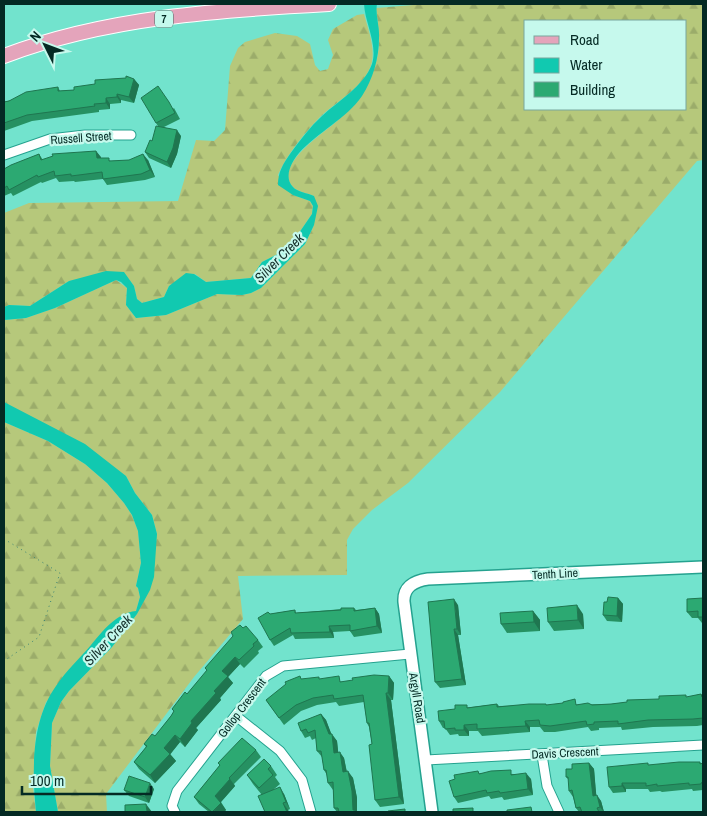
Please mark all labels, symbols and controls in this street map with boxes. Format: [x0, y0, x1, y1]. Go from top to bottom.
road number: 7 [155, 10, 173, 28]
north arrow [20, 20, 70, 70]
legend [524, 20, 687, 110]
text: N [26, 27, 45, 45]
text: Road [570, 29, 599, 50]
text: Water [570, 54, 602, 75]
text: Building [570, 79, 615, 100]
street label: Russell Street [50, 128, 112, 148]
water label: Silver Creek [250, 228, 309, 287]
street label: Tenth Line [532, 565, 578, 583]
water label: Silver Creek [80, 610, 137, 669]
street label: Argyll Road [405, 671, 429, 724]
street label: Gollop Crescent [214, 675, 270, 741]
street label: Davis Crescent [531, 743, 599, 763]
scale bar [22, 764, 151, 796]
text: 100 m [30, 770, 64, 791]

